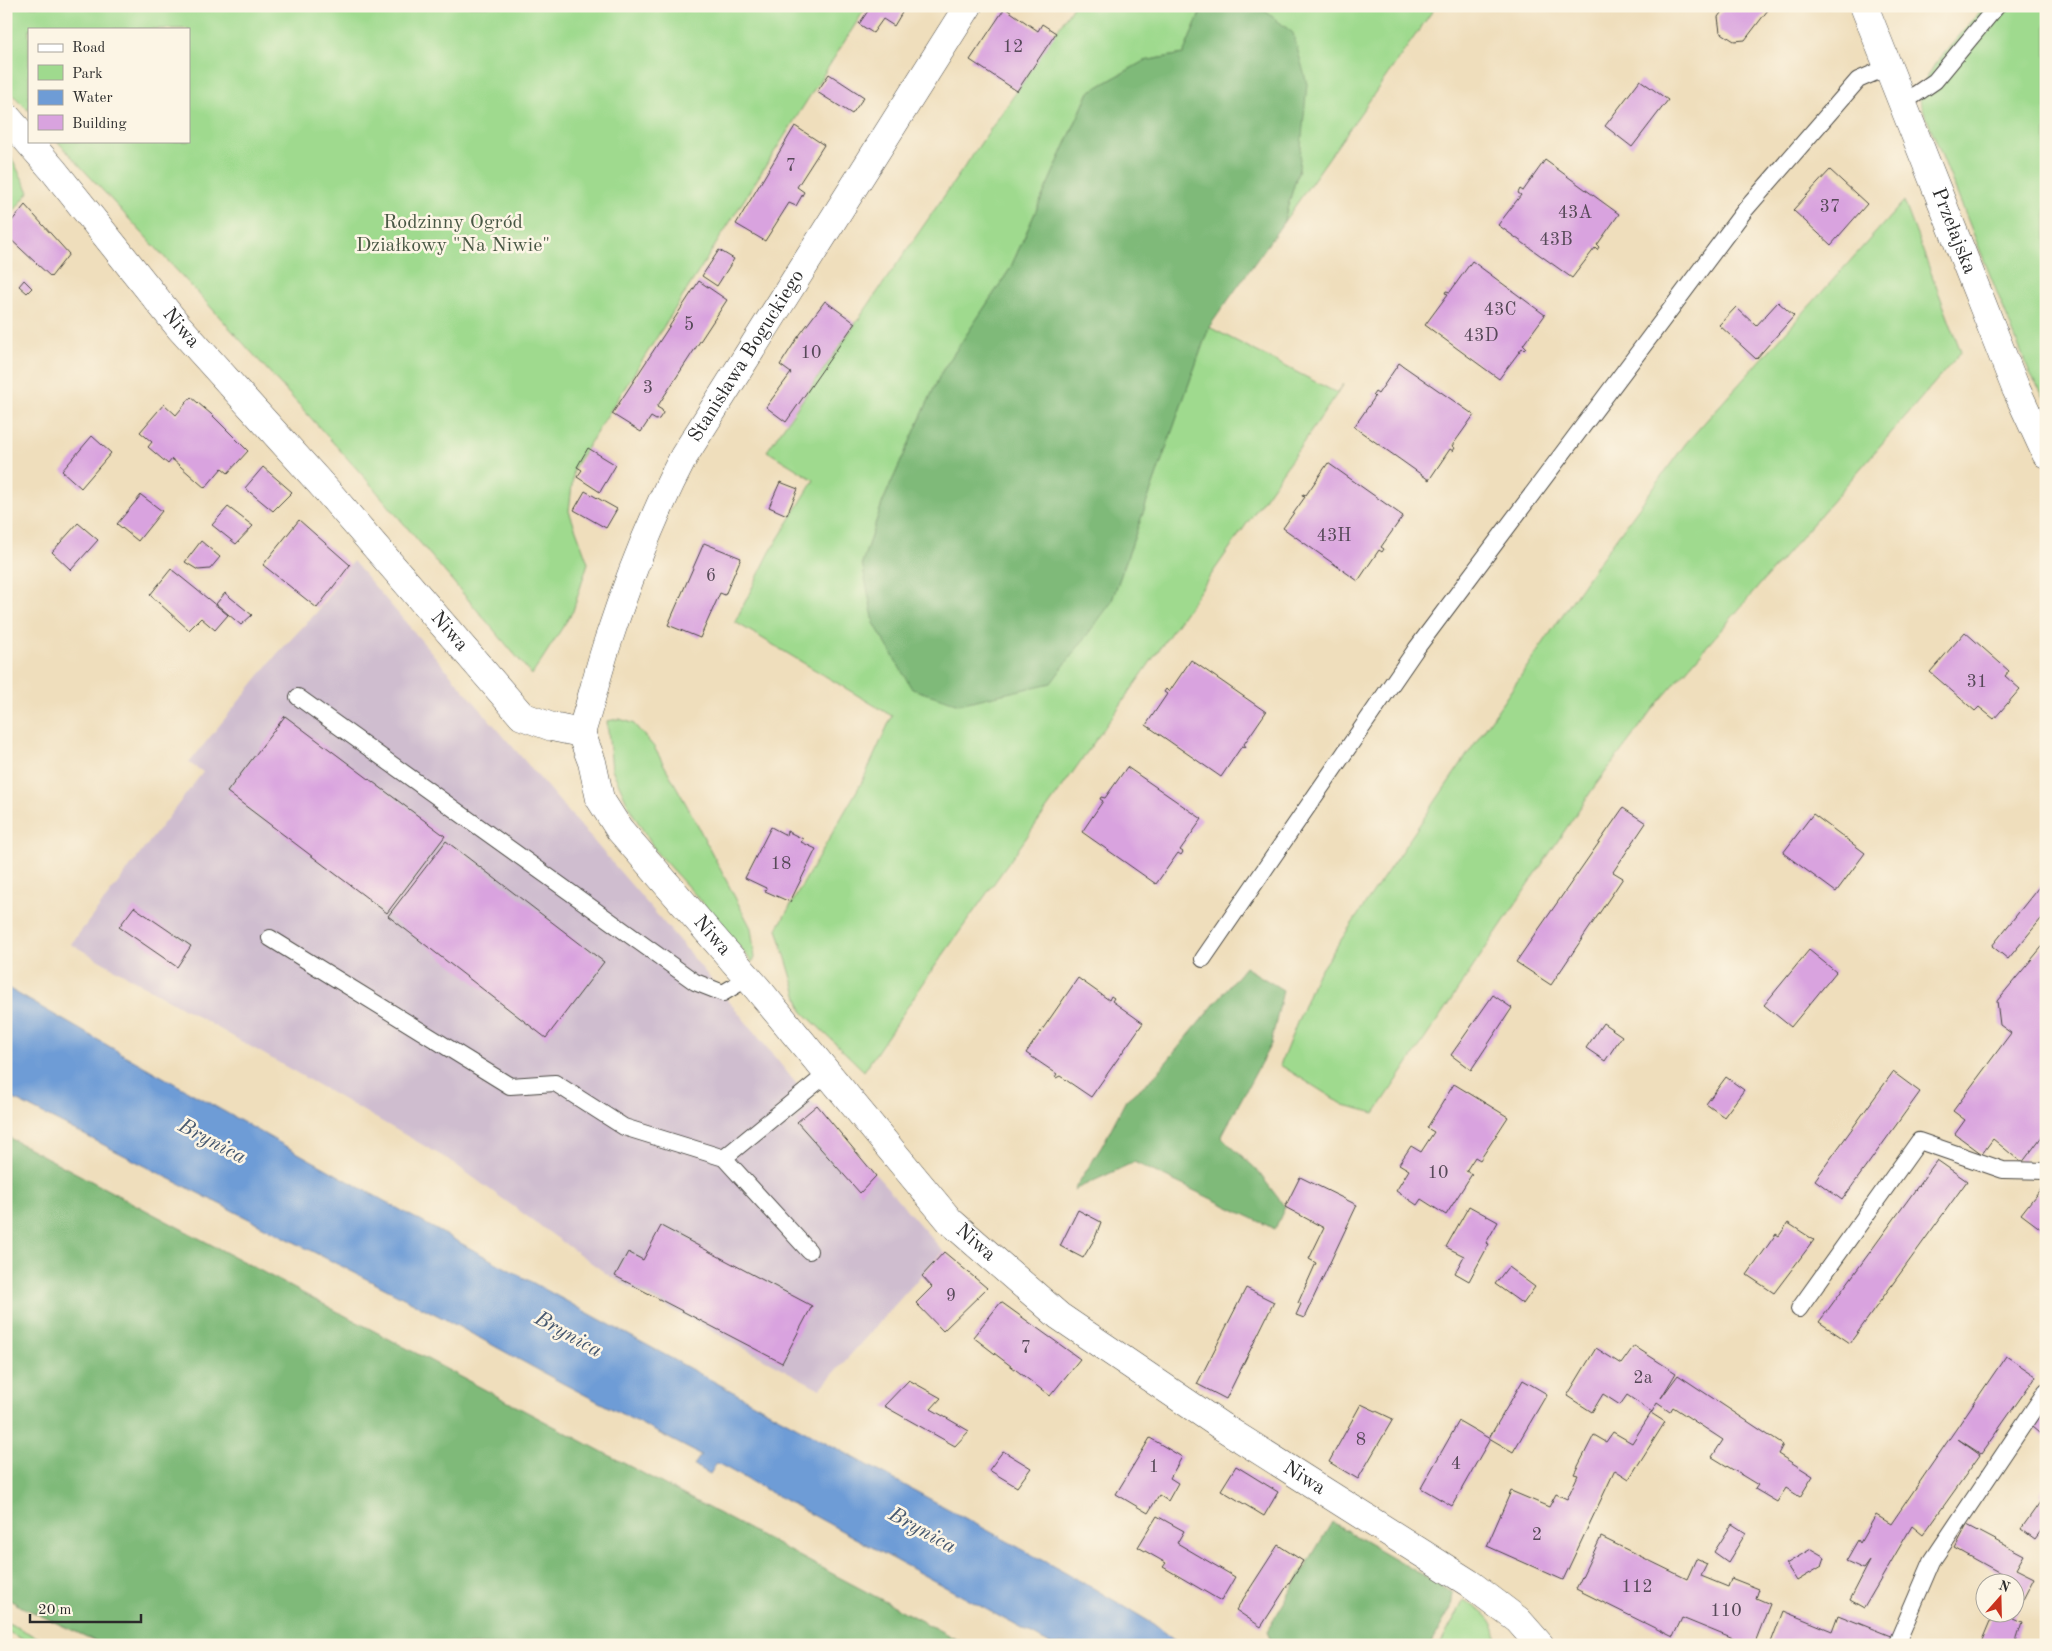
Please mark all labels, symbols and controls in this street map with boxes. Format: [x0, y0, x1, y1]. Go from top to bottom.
legend [28, 28, 190, 142]
house number: 12 [1003, 38, 1023, 56]
text: Road [72, 41, 106, 56]
text: Park [72, 67, 103, 82]
text: Water [72, 91, 113, 106]
text: Building [72, 117, 127, 132]
house number: 7 [786, 157, 796, 175]
street label: Przełajska [1927, 185, 1979, 277]
house number: 37 [1820, 198, 1840, 216]
house number: 43A [1558, 204, 1593, 222]
park label: Rodzinny Ogród Działkowy "Na Niwie" [356, 213, 550, 256]
house number: 43B [1539, 231, 1573, 249]
street label: Stanisława Boguckiego [685, 267, 809, 446]
house number: 43C [1484, 301, 1516, 319]
street label: Niwa [158, 305, 203, 352]
house number: 5 [684, 316, 694, 334]
house number: 43D [1464, 327, 1498, 345]
house number: 10 [801, 344, 821, 362]
house number: 3 [643, 379, 653, 397]
house number: 43H [1316, 527, 1352, 545]
house number: 6 [706, 567, 716, 585]
street label: Niwa [427, 608, 472, 656]
house number: 31 [1967, 673, 1987, 691]
house number: 18 [771, 855, 791, 873]
street label: Niwa [689, 912, 734, 960]
water label: Brynica [174, 1115, 249, 1169]
house number: 10 [1428, 1164, 1448, 1182]
street label: Niwa [952, 1221, 999, 1266]
house number: 9 [946, 1287, 956, 1305]
water label: Brynica [530, 1308, 605, 1362]
house number: 7 [1021, 1339, 1031, 1357]
house number: 2a [1633, 1369, 1653, 1387]
house number: 8 [1356, 1431, 1366, 1449]
house number: 4 [1451, 1455, 1461, 1473]
house number: 1 [1149, 1458, 1159, 1476]
street label: Niwa [1279, 1458, 1329, 1499]
water label: Brynica [884, 1504, 959, 1558]
house number: 2 [1532, 1526, 1542, 1544]
north arrow [1974, 1574, 2024, 1624]
house number: 112 [1621, 1578, 1653, 1596]
text: N [1997, 1578, 2012, 1595]
scale bar [30, 1591, 141, 1623]
house number: 110 [1710, 1602, 1742, 1620]
text: 20 m [38, 1603, 72, 1618]

